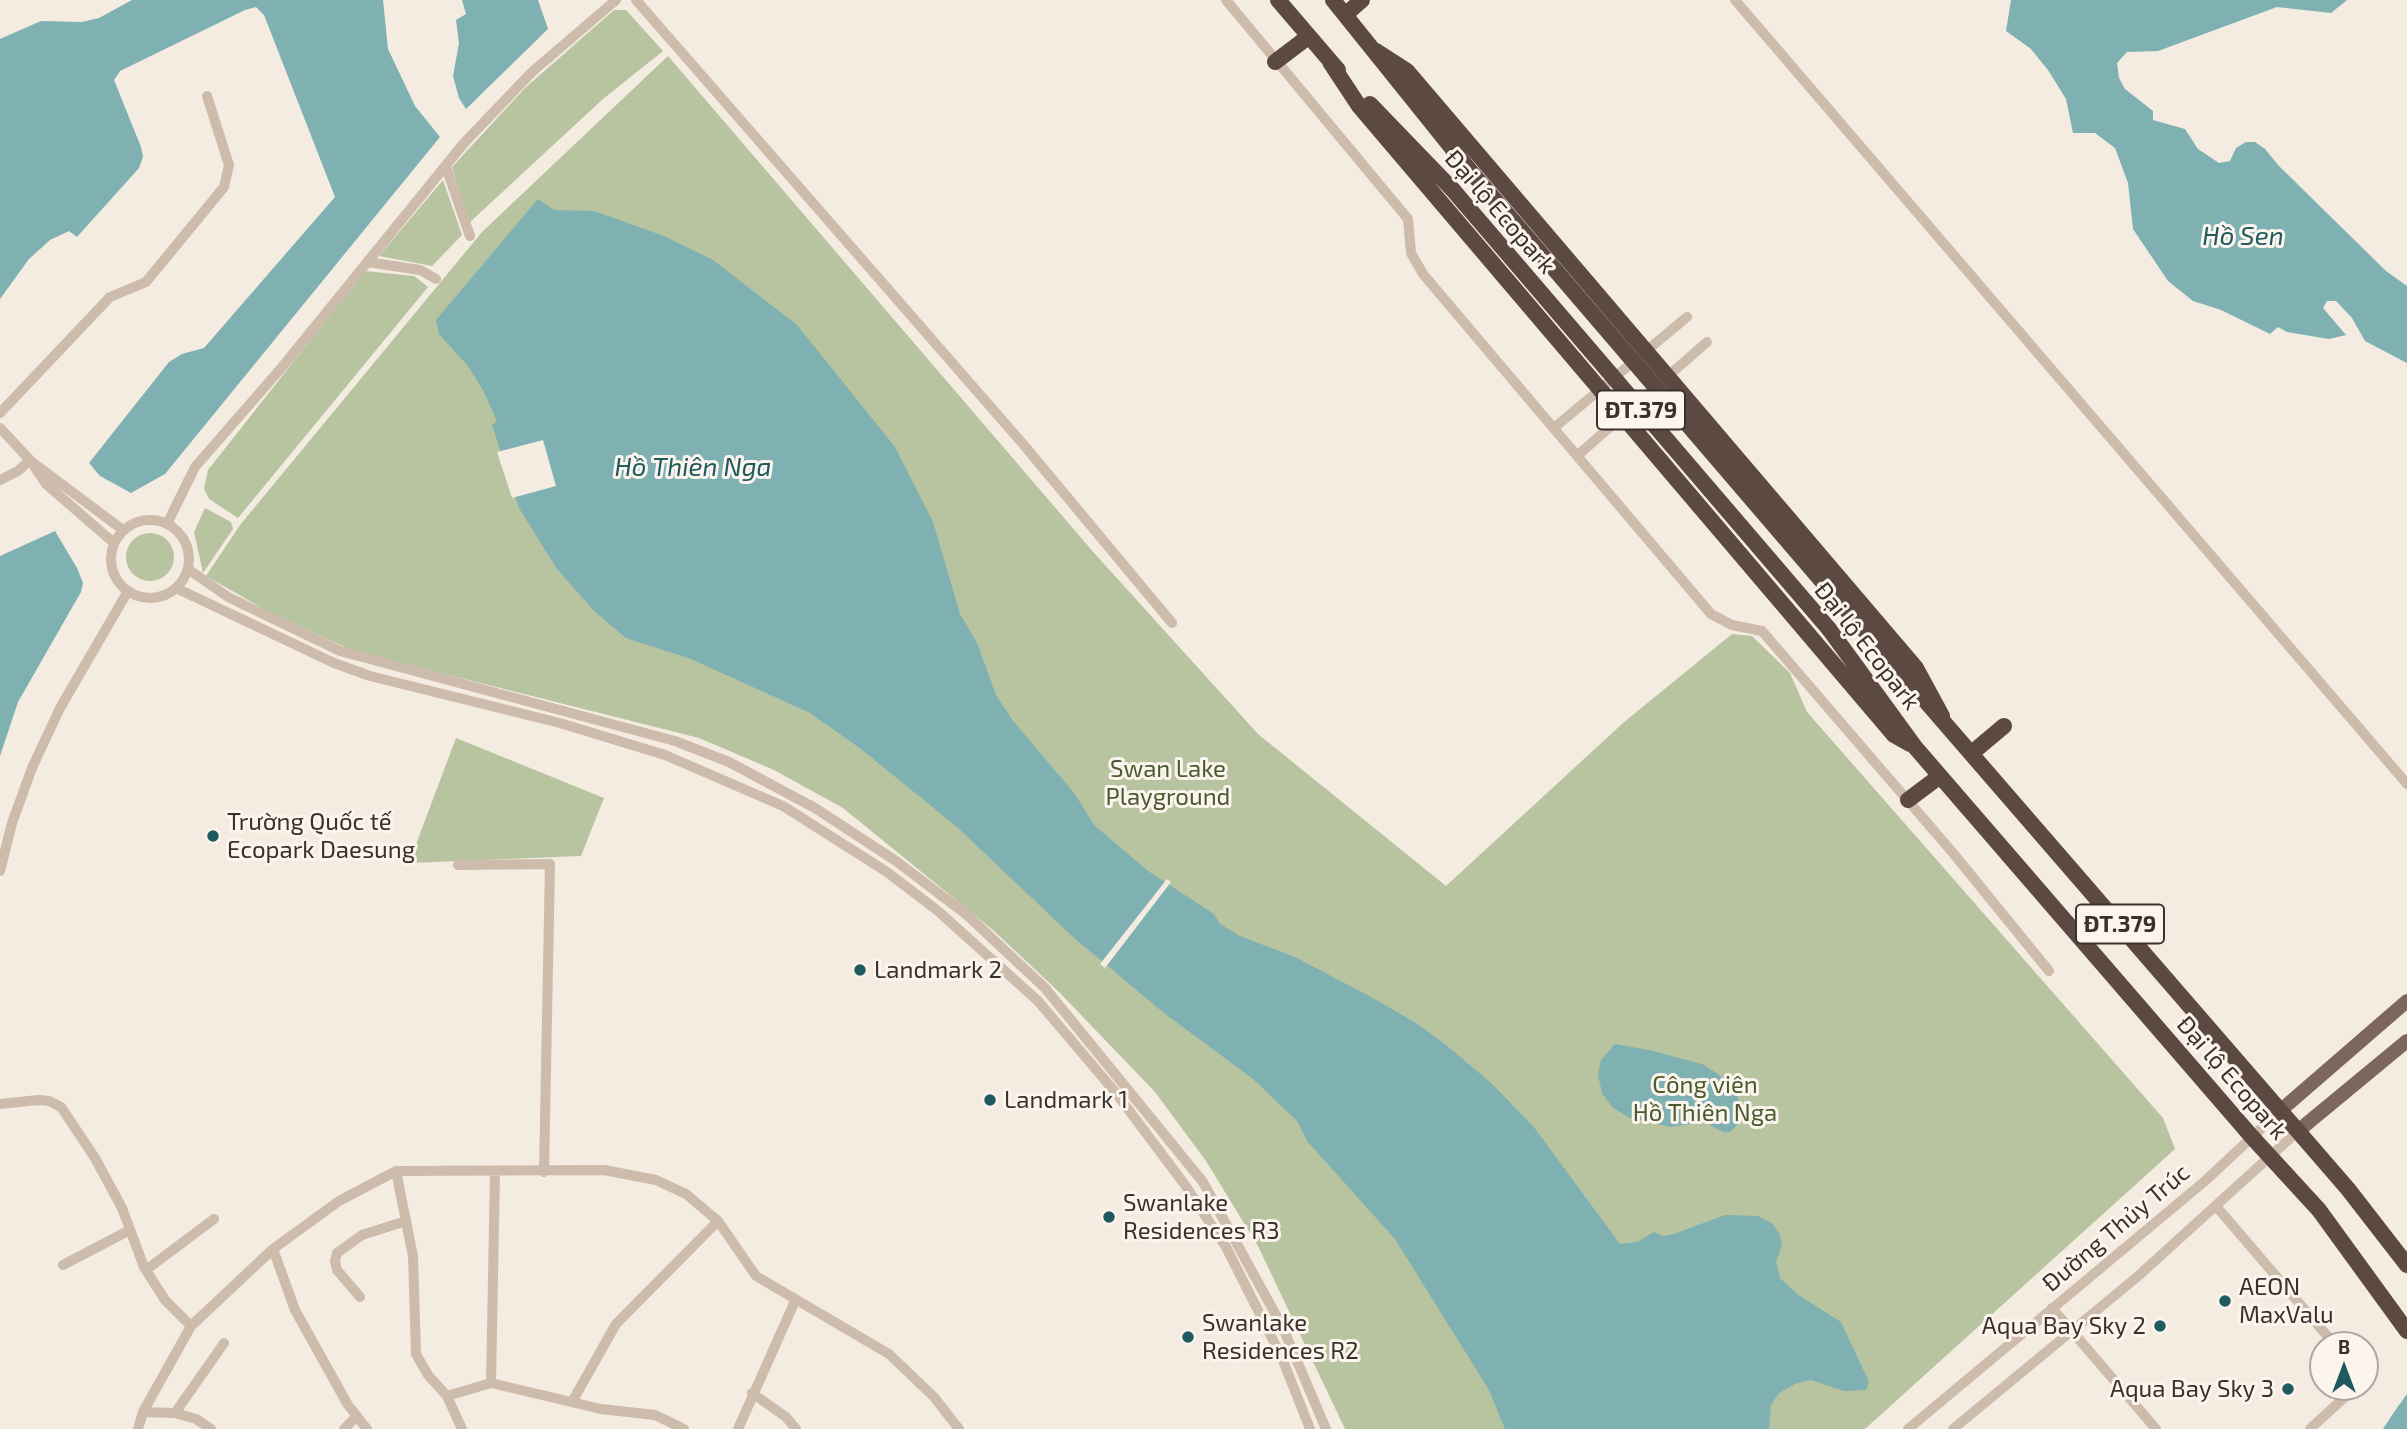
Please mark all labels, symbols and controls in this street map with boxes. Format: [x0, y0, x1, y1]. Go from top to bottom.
street label: Đại lộ Ecopark [1439, 144, 1561, 280]
water label: Hồ Sen [2202, 220, 2284, 252]
road number: ĐT.379 [1597, 390, 1685, 430]
water label: Hồ Thiên Nga [614, 451, 772, 483]
street label: Đại lộ Ecopark [1808, 576, 1926, 716]
park label: Swan Lake Playground [1106, 755, 1230, 811]
place label: Trường Quốc tế Ecopark Daesung [227, 808, 415, 864]
marker: Trường Quốc tế Ecopark Daesung [205, 828, 221, 844]
road number: ĐT.379 [2076, 904, 2164, 944]
place label: Landmark 2 [874, 956, 1002, 984]
marker: Landmark 2 [852, 962, 868, 978]
street label: Đại lộ Ecopark [2171, 1010, 2293, 1146]
park label: Công viên Hồ Thiên Nga [1633, 1071, 1777, 1127]
place label: Landmark 1 [1004, 1086, 1128, 1114]
marker: Landmark 1 [982, 1092, 998, 1108]
street label: Đường Thủy Trúc [2037, 1158, 2195, 1298]
place label: Swanlake Residences R3 [1123, 1189, 1279, 1245]
marker: Swanlake Residences R3 [1101, 1209, 1117, 1225]
place label: AEON MaxValu [2239, 1273, 2334, 1329]
marker: AEON MaxValu [2217, 1293, 2233, 1309]
place label: Swanlake Residences R2 [1202, 1309, 1359, 1365]
place label: Aqua Bay Sky 2 [1982, 1312, 2146, 1340]
marker: Aqua Bay Sky 2 [2152, 1318, 2168, 1334]
marker: Swanlake Residences R2 [1180, 1329, 1196, 1345]
north arrow [2309, 1331, 2379, 1401]
text: B [2338, 1335, 2350, 1358]
place label: Aqua Bay Sky 3 [2110, 1375, 2274, 1403]
marker: Aqua Bay Sky 3 [2280, 1381, 2296, 1397]

